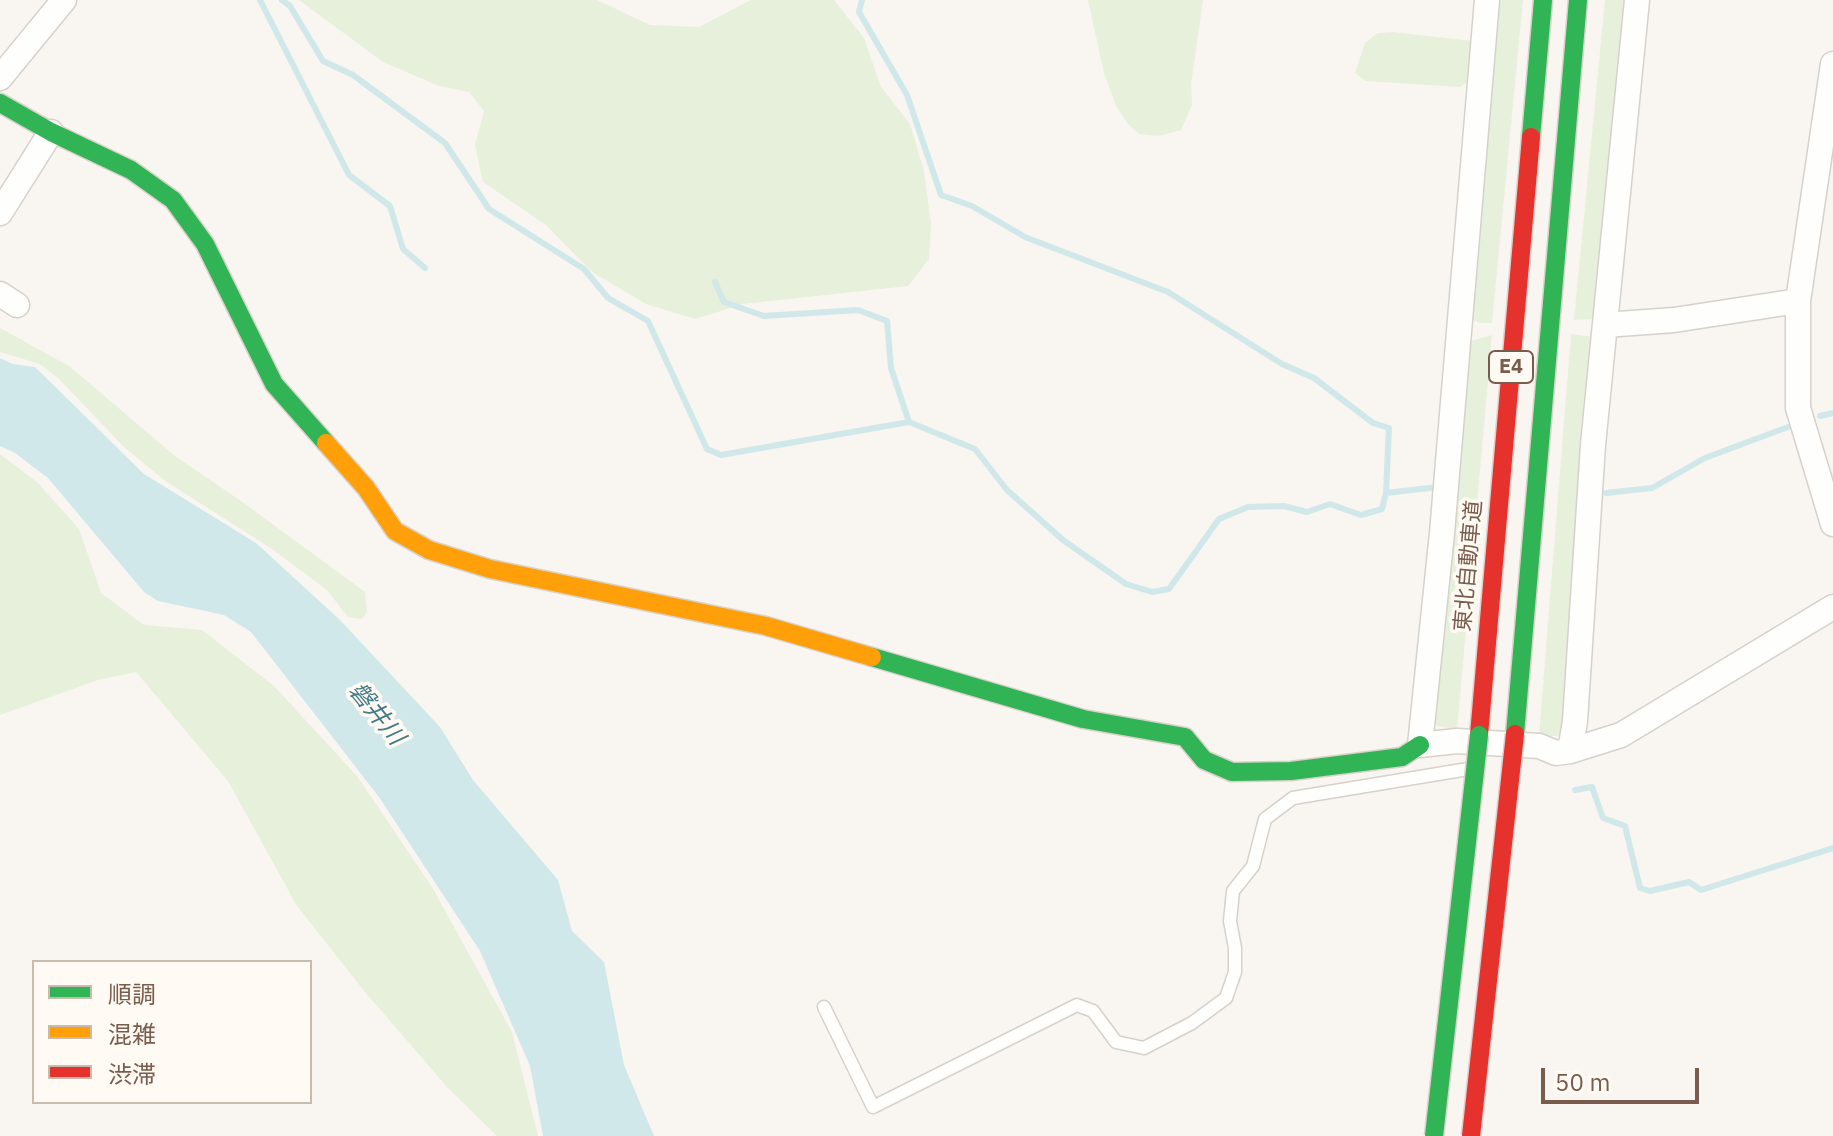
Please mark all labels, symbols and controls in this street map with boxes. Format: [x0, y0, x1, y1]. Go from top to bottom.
road number: E4 [1489, 351, 1533, 383]
street label: 東北自動車道 [1450, 499, 1488, 633]
water label: 磐井川 [342, 677, 410, 751]
legend [32, 960, 312, 1104]
text: 順調 [108, 978, 156, 1010]
text: 混雑 [108, 1018, 156, 1050]
scale bar [1545, 1052, 1703, 1102]
text: 渋滞 [108, 1058, 156, 1090]
text: 50 m [1555, 1066, 1610, 1098]

